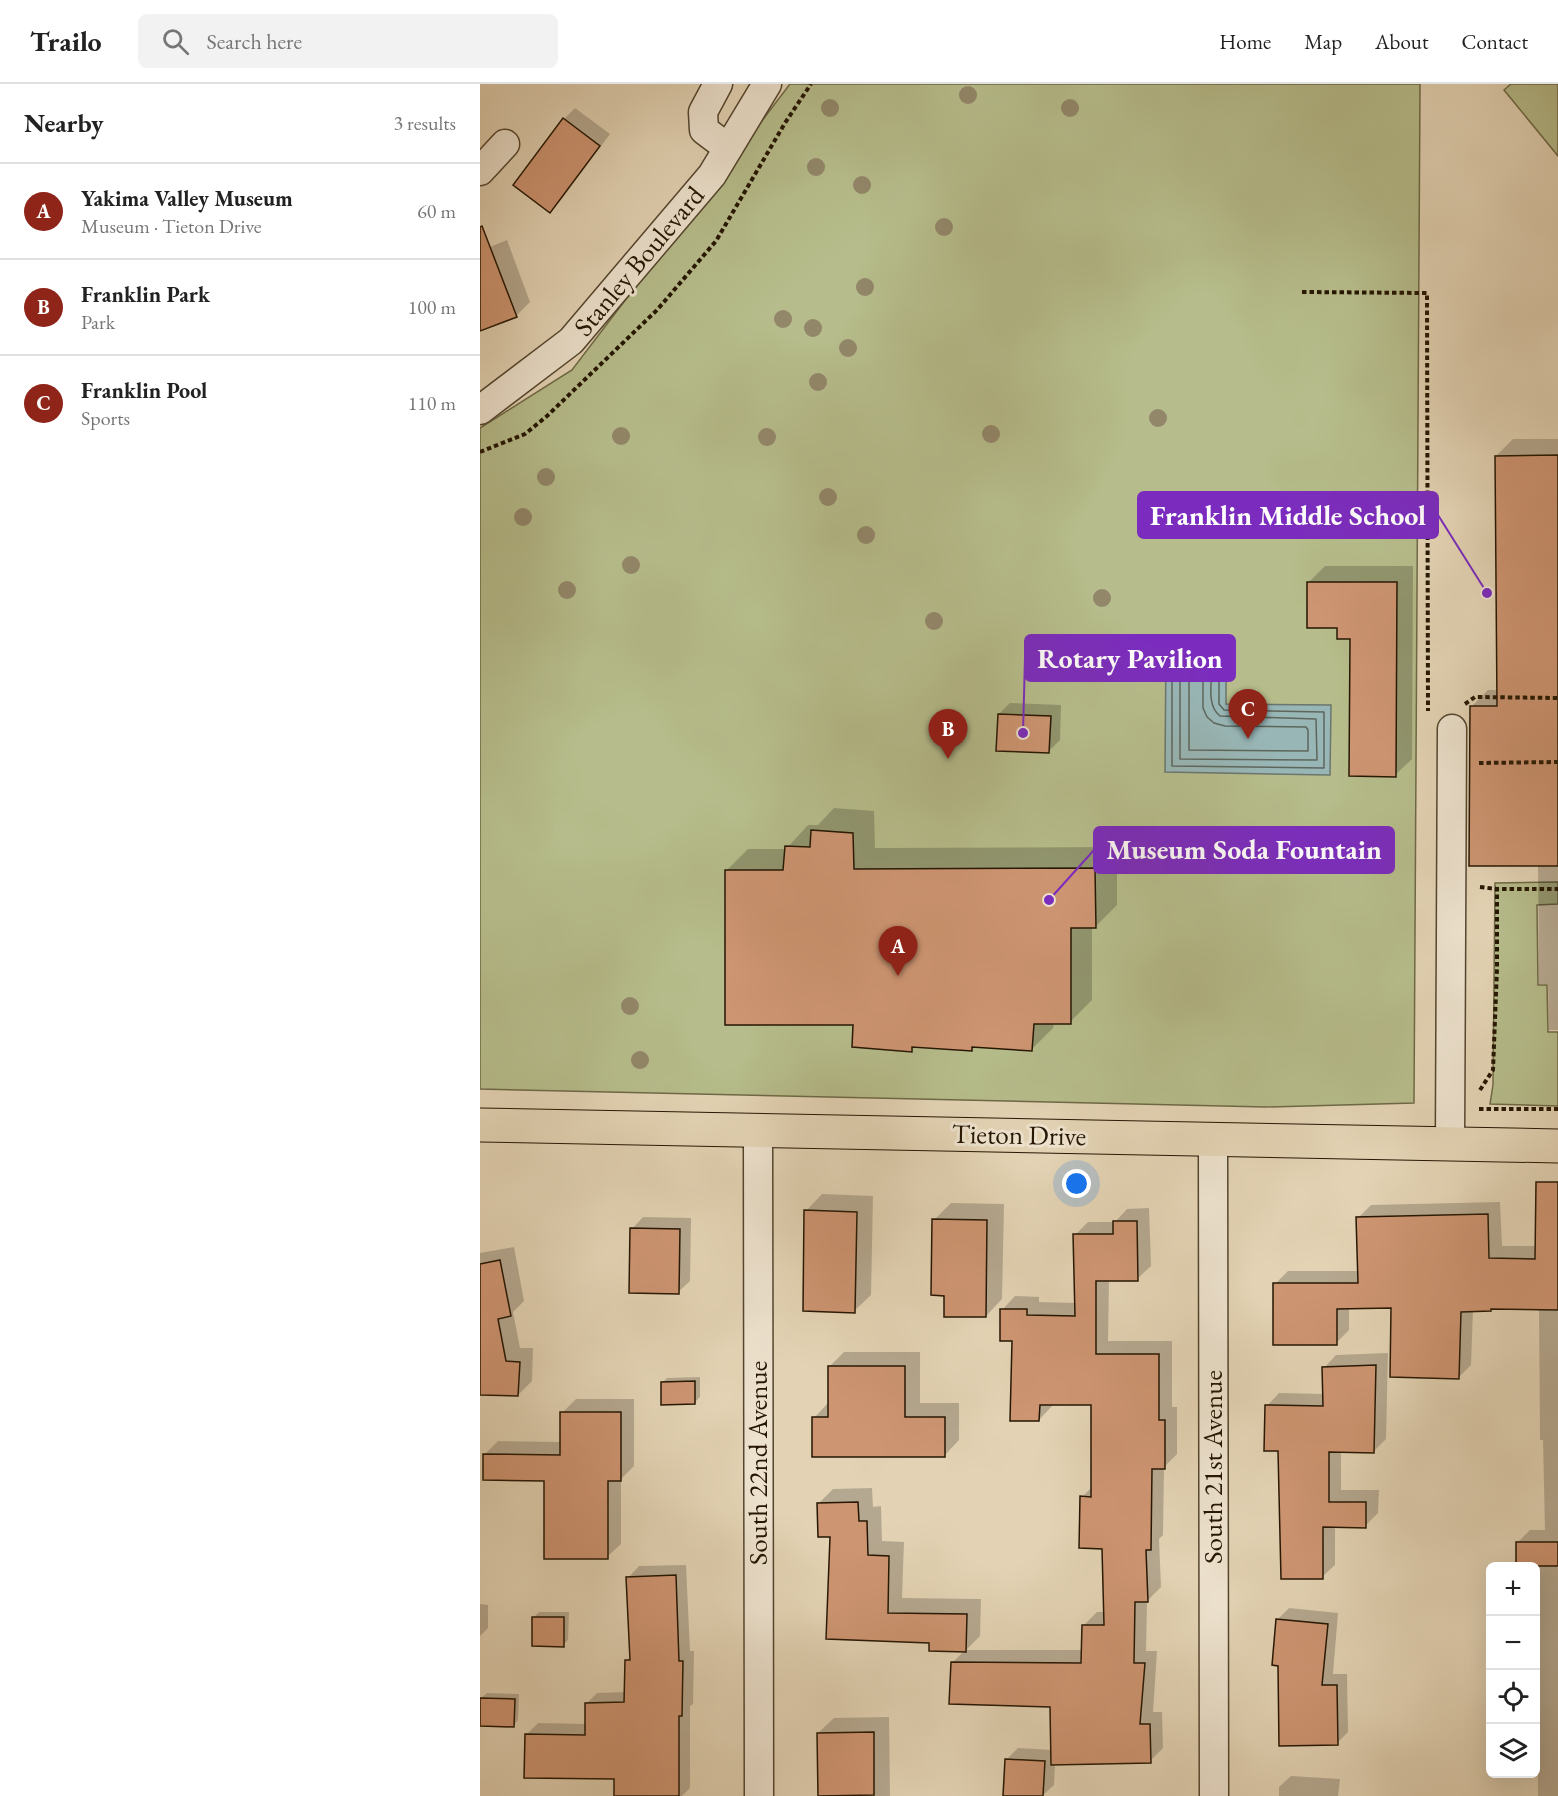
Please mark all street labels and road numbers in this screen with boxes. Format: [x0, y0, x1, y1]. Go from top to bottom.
street label: Stanley Boulevard [566, 178, 712, 343]
street label: Tieton Drive [952, 1116, 1087, 1153]
street label: South 22nd Avenue [740, 1361, 775, 1565]
street label: South 21st Avenue [1195, 1370, 1230, 1564]

